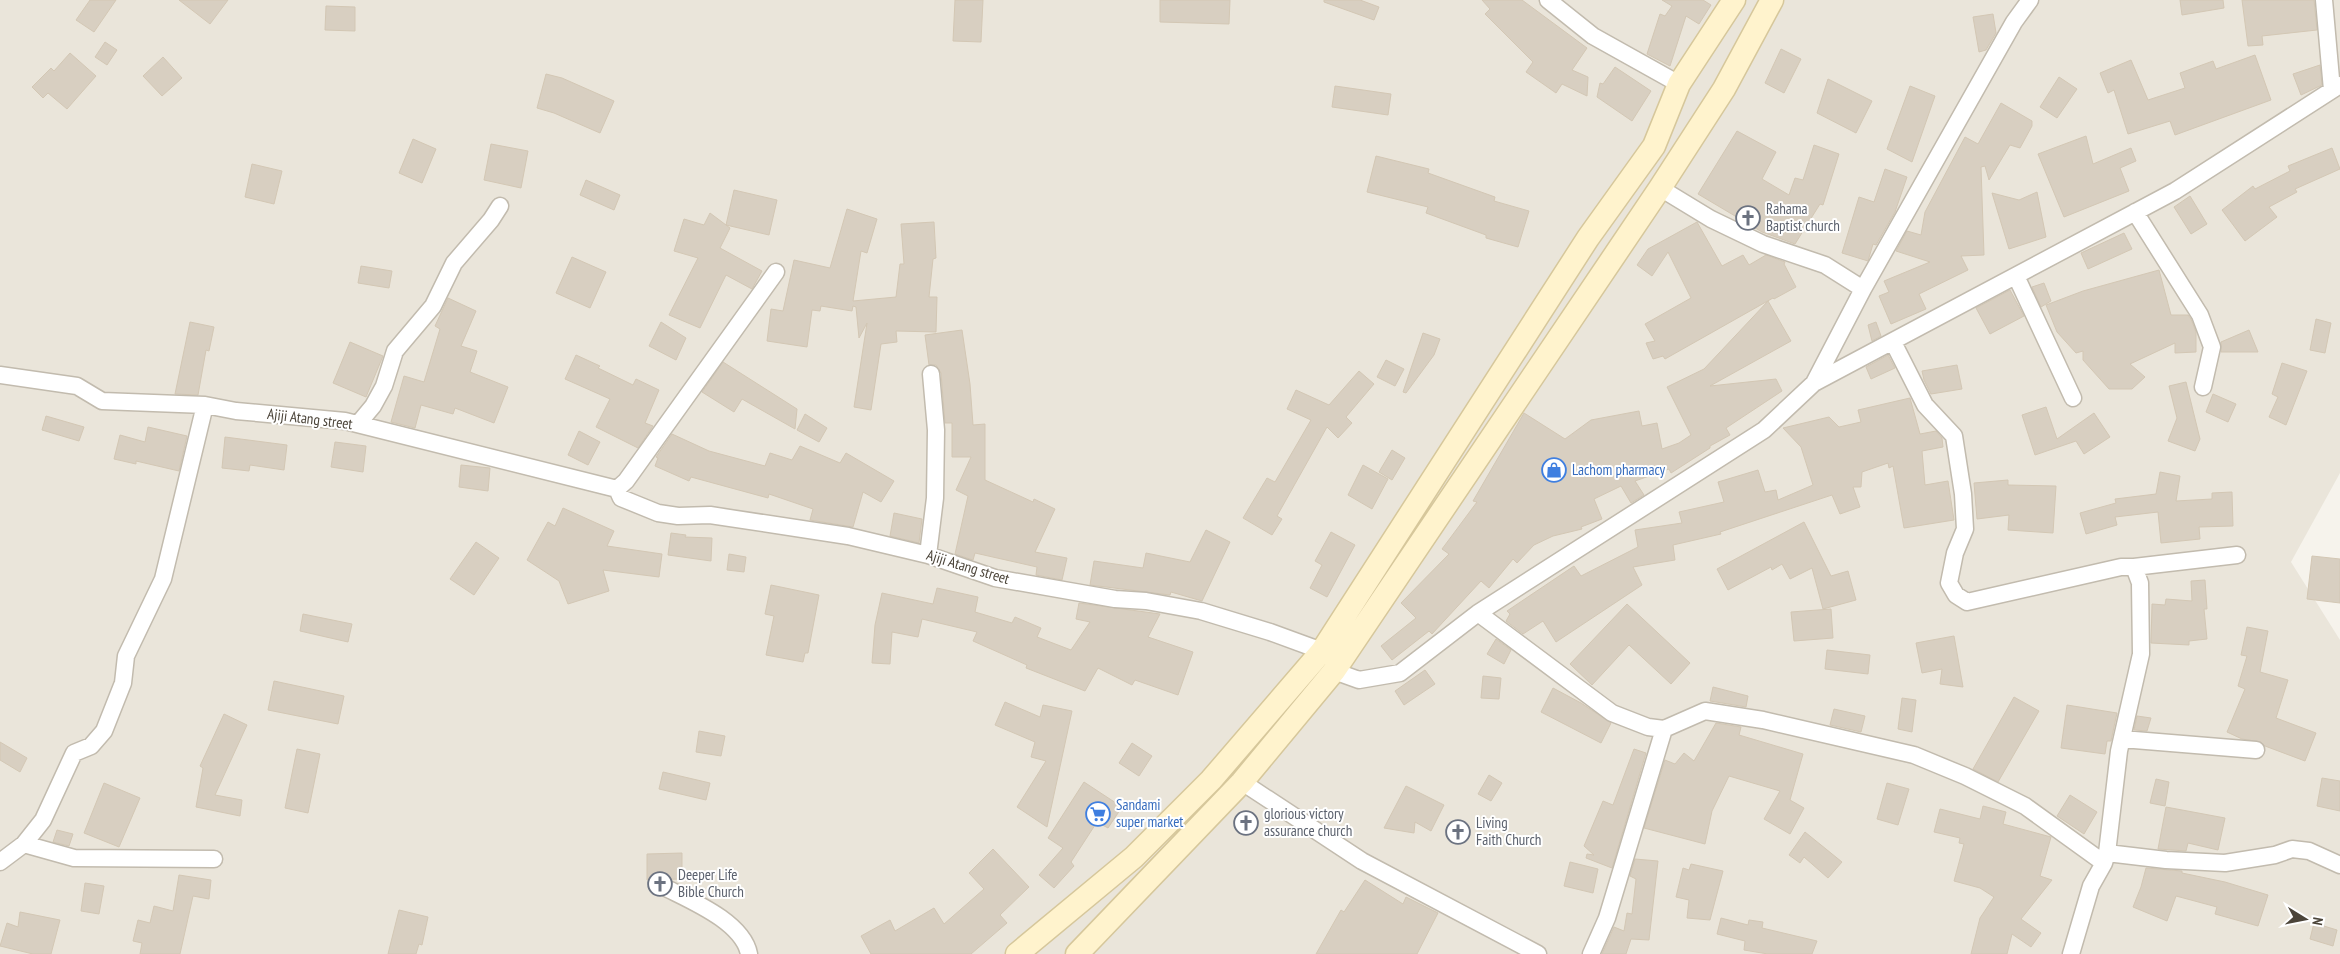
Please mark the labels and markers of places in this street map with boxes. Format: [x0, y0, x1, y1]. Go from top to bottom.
place label: Rahama Baptist church [1766, 199, 1840, 235]
church icon: Rahama Baptist church [1735, 205, 1761, 231]
shop icon: Lachom pharmacy [1541, 457, 1567, 483]
place label: Lachom pharmacy [1572, 460, 1666, 479]
place label: Sandami super market [1116, 795, 1183, 831]
supermarket icon: Sandami super market [1085, 801, 1111, 827]
place label: glorious victory assurance church [1264, 804, 1352, 840]
church icon: glorious victory assurance church [1233, 810, 1259, 836]
place label: Living Faith Church [1476, 813, 1541, 849]
church icon: Living Faith Church [1445, 819, 1471, 845]
place label: Deeper Life Bible Church [678, 865, 744, 901]
church icon: Deeper Life Bible Church [647, 871, 673, 897]

